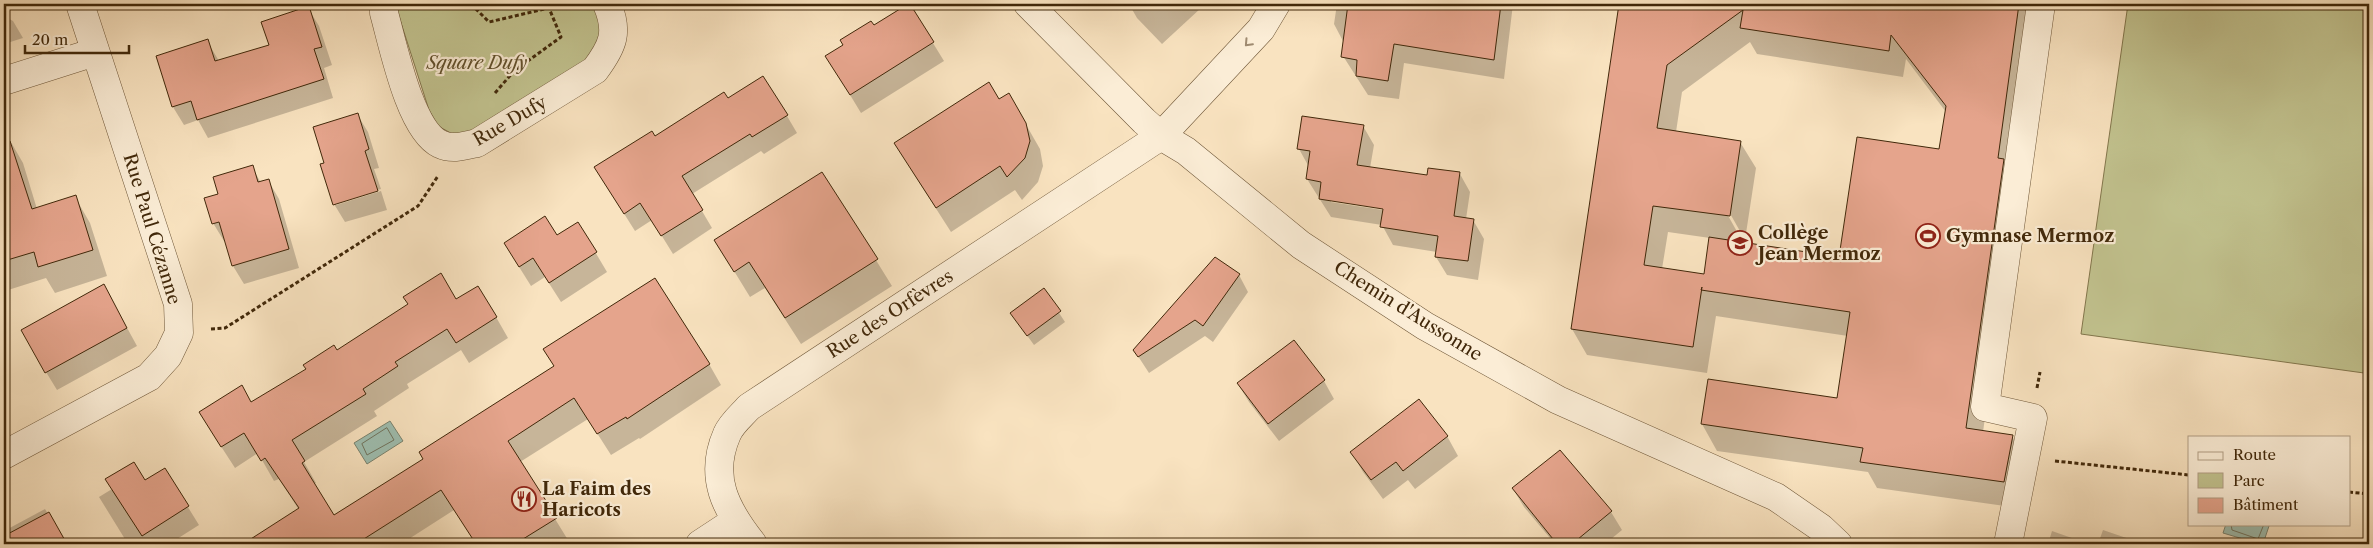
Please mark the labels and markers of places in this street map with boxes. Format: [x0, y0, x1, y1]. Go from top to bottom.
place label: Collège Jean Mermoz [1755, 222, 1881, 265]
sports icon: Gymnase Mermoz [1915, 223, 1941, 249]
place label: Gymnase Mermoz [1946, 225, 2114, 247]
school or university icon: Collège Jean Mermoz [1727, 230, 1753, 256]
place label: La Faim des Haricots [542, 478, 651, 521]
restaurant icon: La Faim des Haricots [511, 486, 537, 512]

